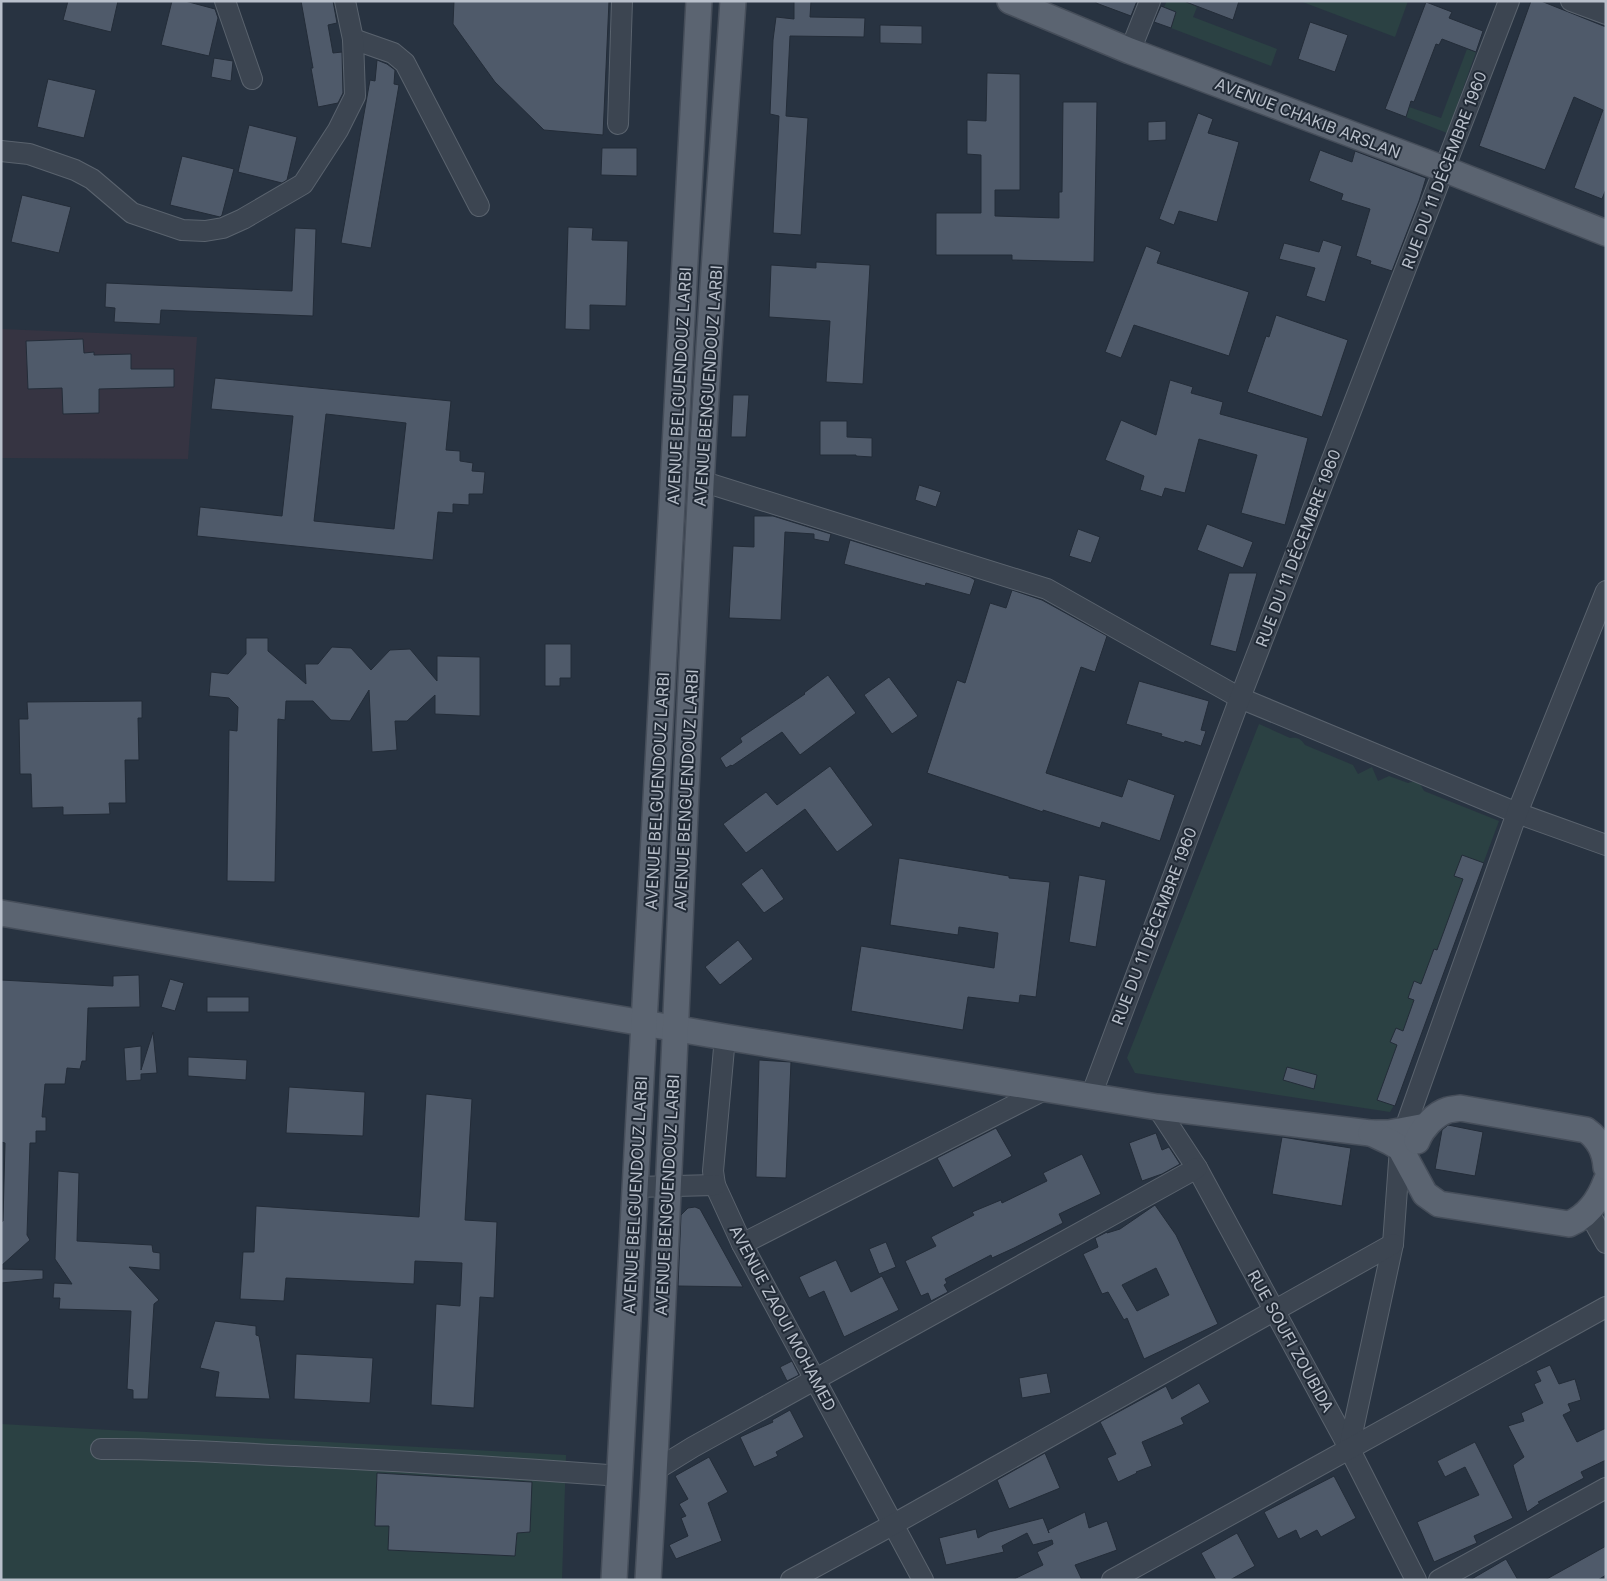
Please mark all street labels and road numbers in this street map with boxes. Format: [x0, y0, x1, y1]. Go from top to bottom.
street label: RUE DU 11 DÉCEMBRE 1960 [1397, 68, 1491, 272]
street label: AVENUE CHAKIB ARSLAN [1212, 73, 1404, 163]
street label: AVENUE BENGUENDOUZ LARBI [690, 265, 726, 507]
street label: AVENUE BELGUENDOUZ LARBI [663, 266, 695, 506]
street label: RUE DU 11 DÉCEMBRE 1960 [1251, 446, 1345, 650]
street label: AVENUE BENGUENDOUZ LARBI [670, 669, 702, 911]
street label: AVENUE BELGUENDOUZ LARBI [641, 671, 673, 911]
street label: RUE DU 11 DÉCEMBRE 1960 [1107, 824, 1201, 1028]
street label: AVENUE BENGUENDOUZ LARBI [651, 1074, 683, 1316]
street label: AVENUE BELGUENDOUZ LARBI [619, 1075, 651, 1315]
street label: AVENUE ZAOUI MOHAMED [725, 1222, 841, 1414]
street label: RUE SOUFI ZOUBIDA [1244, 1266, 1338, 1416]

